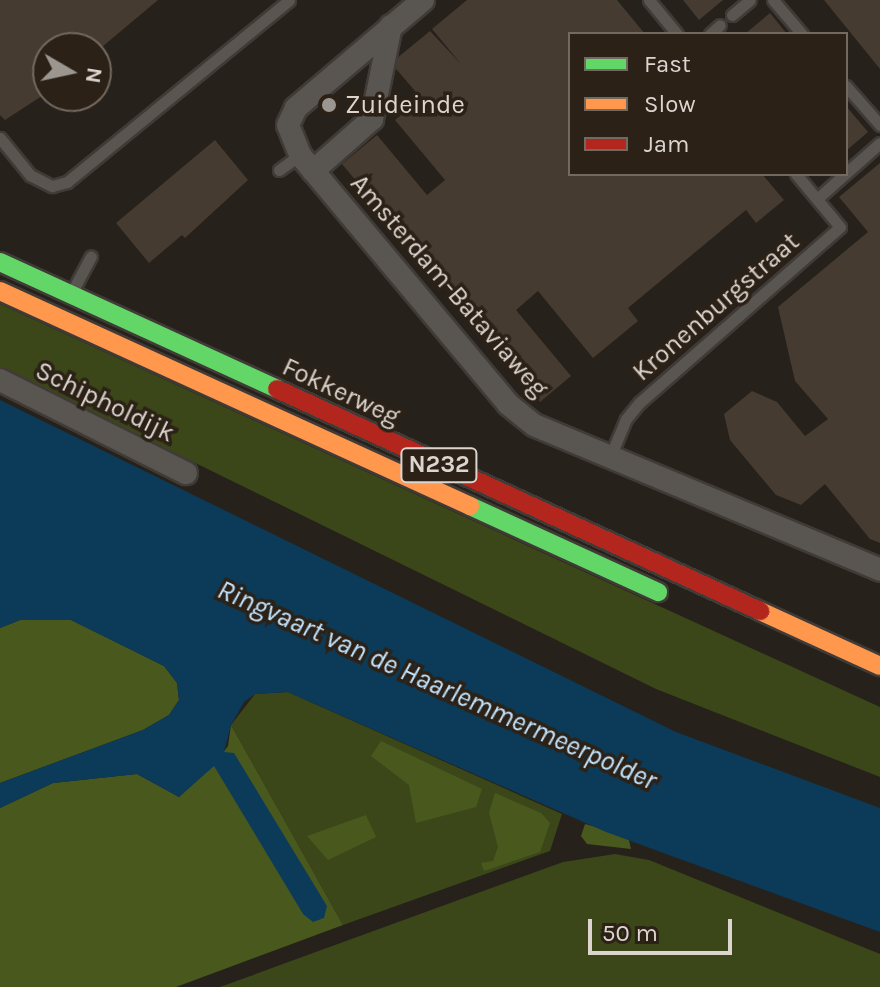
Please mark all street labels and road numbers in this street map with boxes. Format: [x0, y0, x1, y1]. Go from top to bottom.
street label: Amsterdam-Bataviaweg [344, 168, 554, 404]
street label: Kronenburgstraat [626, 226, 806, 388]
street label: Fokkerweg [277, 351, 405, 433]
street label: Schipholdijk [30, 355, 180, 449]
road number: N232 [399, 445, 479, 485]

